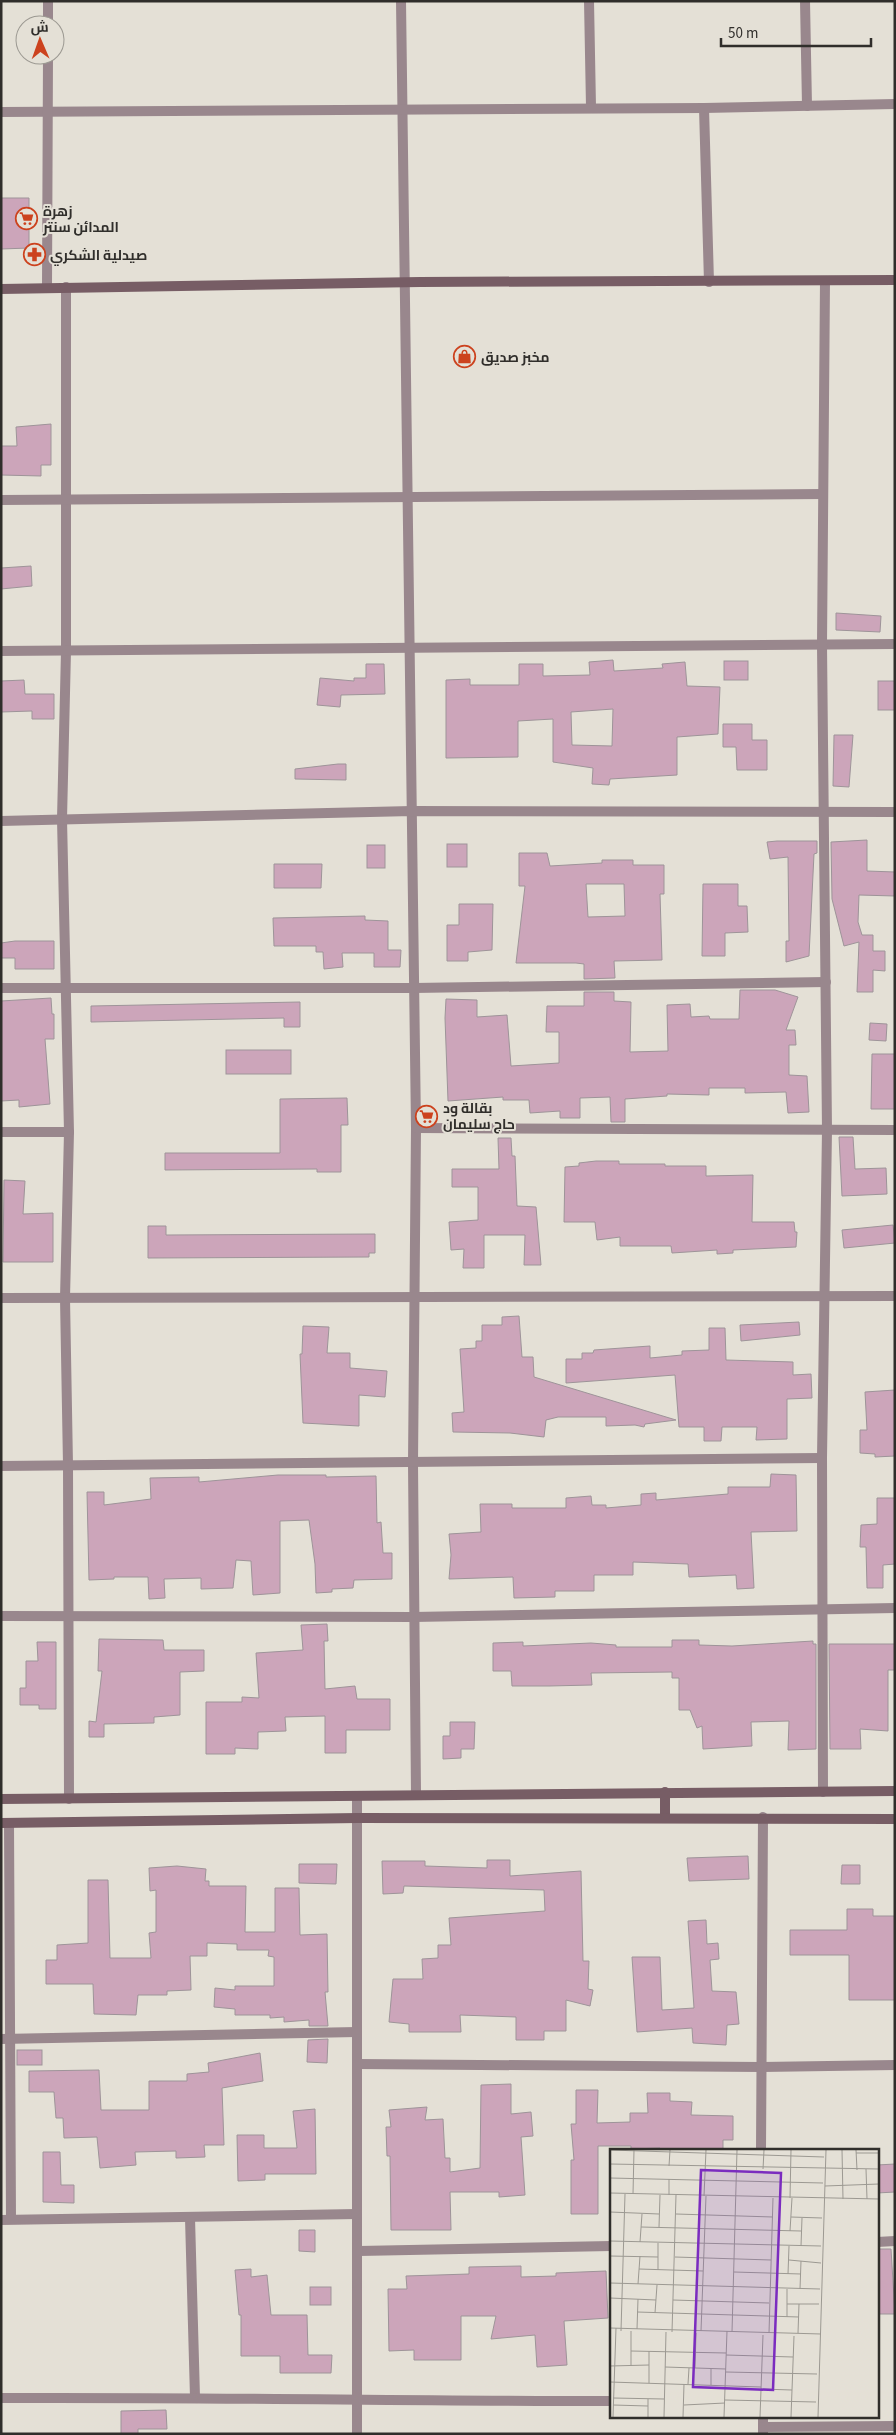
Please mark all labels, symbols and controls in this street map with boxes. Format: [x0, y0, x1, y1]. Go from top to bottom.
north arrow [15, 15, 65, 65]
scale bar [721, 15, 871, 47]
text: ش [30, 18, 49, 38]
text: 50 m [728, 23, 758, 44]
place label: زهرة المدائن سنتر [42, 202, 119, 238]
supermarket icon: زهرة المدائن سنتر [15, 207, 39, 231]
pharmacy icon: صيدلية الشكري [22, 243, 46, 267]
place label: صيدلية الشكري [50, 246, 147, 266]
shop icon: مخبز صديق [453, 345, 477, 369]
place label: مخبز صديق [481, 348, 550, 368]
place label: بقالة ود حاج سليمان [443, 1099, 515, 1135]
supermarket icon: بقالة ود حاج سليمان [415, 1104, 439, 1128]
inset map [610, 2149, 878, 2418]

